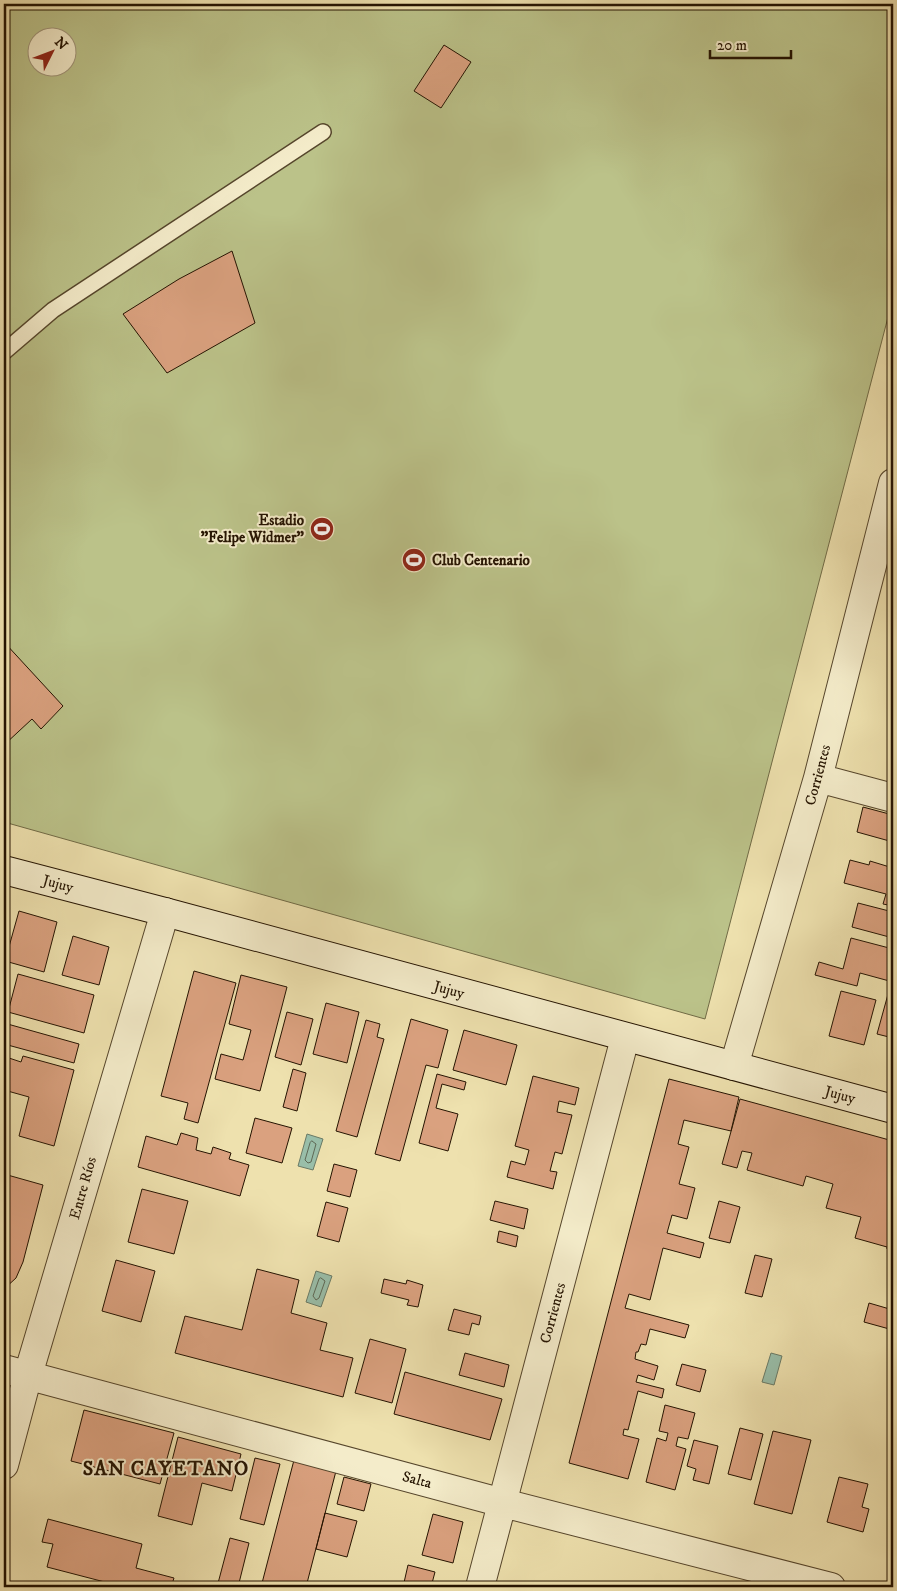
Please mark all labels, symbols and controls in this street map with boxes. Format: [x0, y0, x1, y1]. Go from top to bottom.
north arrow [28, 28, 78, 78]
scale bar [710, 28, 791, 60]
text: N [50, 34, 72, 55]
text: 20 m [717, 36, 747, 55]
place label: Estadio "Felipe Widmer" [201, 511, 305, 547]
sports icon: Estadio "Felipe Widmer" [309, 516, 335, 542]
sports icon: Club Centenario [401, 547, 427, 573]
place label: Club Centenario [432, 551, 531, 570]
street label: Corrientes [801, 742, 835, 808]
street label: Jujuy [39, 870, 76, 897]
street label: Jujuy [430, 976, 467, 1003]
street label: Jujuy [821, 1081, 858, 1108]
street label: Entre Ríos [65, 1154, 101, 1222]
street label: Corrientes [536, 1280, 570, 1346]
district label: SAN CAYETANO [83, 1457, 249, 1482]
street label: Salta [400, 1467, 434, 1493]

